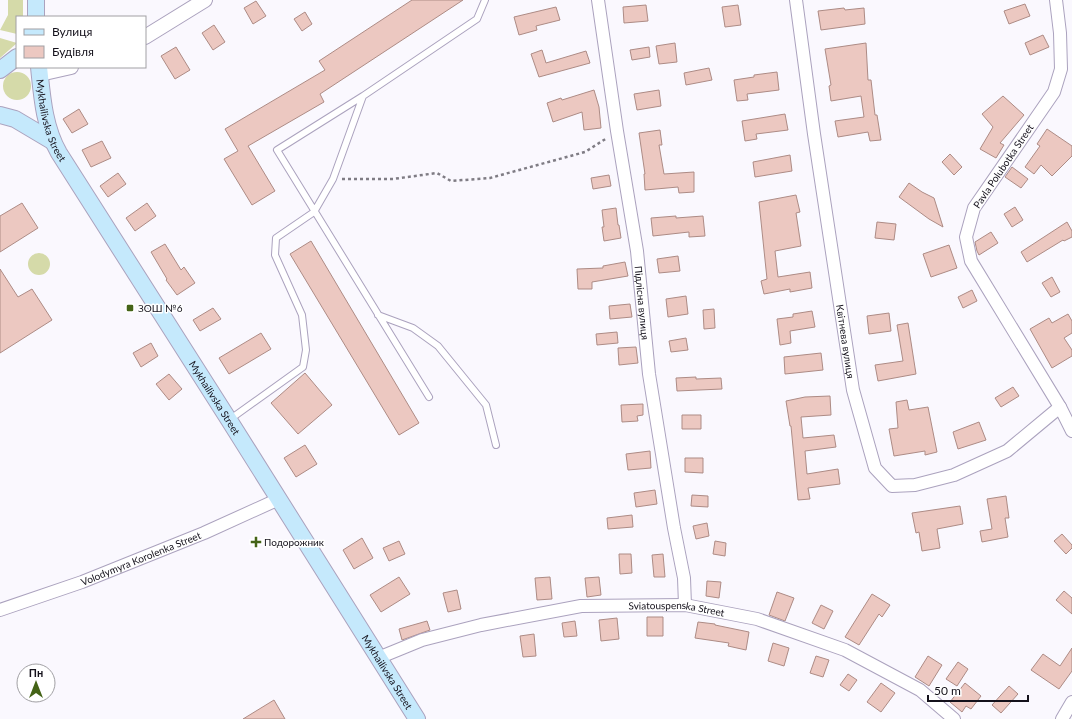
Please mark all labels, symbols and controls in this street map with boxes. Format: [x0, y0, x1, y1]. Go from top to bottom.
legend [16, 16, 146, 68]
text: Вулиця [52, 24, 92, 39]
text: Будівля [52, 44, 94, 59]
street label: Mykhailivska Street [34, 78, 69, 164]
street label: Pavla Polubotka Street [970, 121, 1036, 210]
street label: Підлісна вулиця [632, 265, 652, 340]
place label: ЗОШ №6 [138, 302, 183, 314]
marker: ЗОШ №6 [125, 303, 135, 313]
street label: Квітнева вулиця [834, 304, 857, 379]
street label: Mykhailivska Street [187, 358, 243, 437]
street label: Volodymyra Korolenka Street [79, 529, 203, 588]
place label: Подорожник [264, 536, 325, 548]
marker: Подорожник [251, 537, 261, 547]
street label: Sviatouspenska Street [628, 599, 726, 619]
street label: Mykhailivska Street [359, 632, 415, 712]
north arrow [16, 663, 56, 703]
text: Пн [29, 666, 43, 679]
scale bar [928, 677, 1028, 703]
text: 50 m [934, 683, 961, 698]

